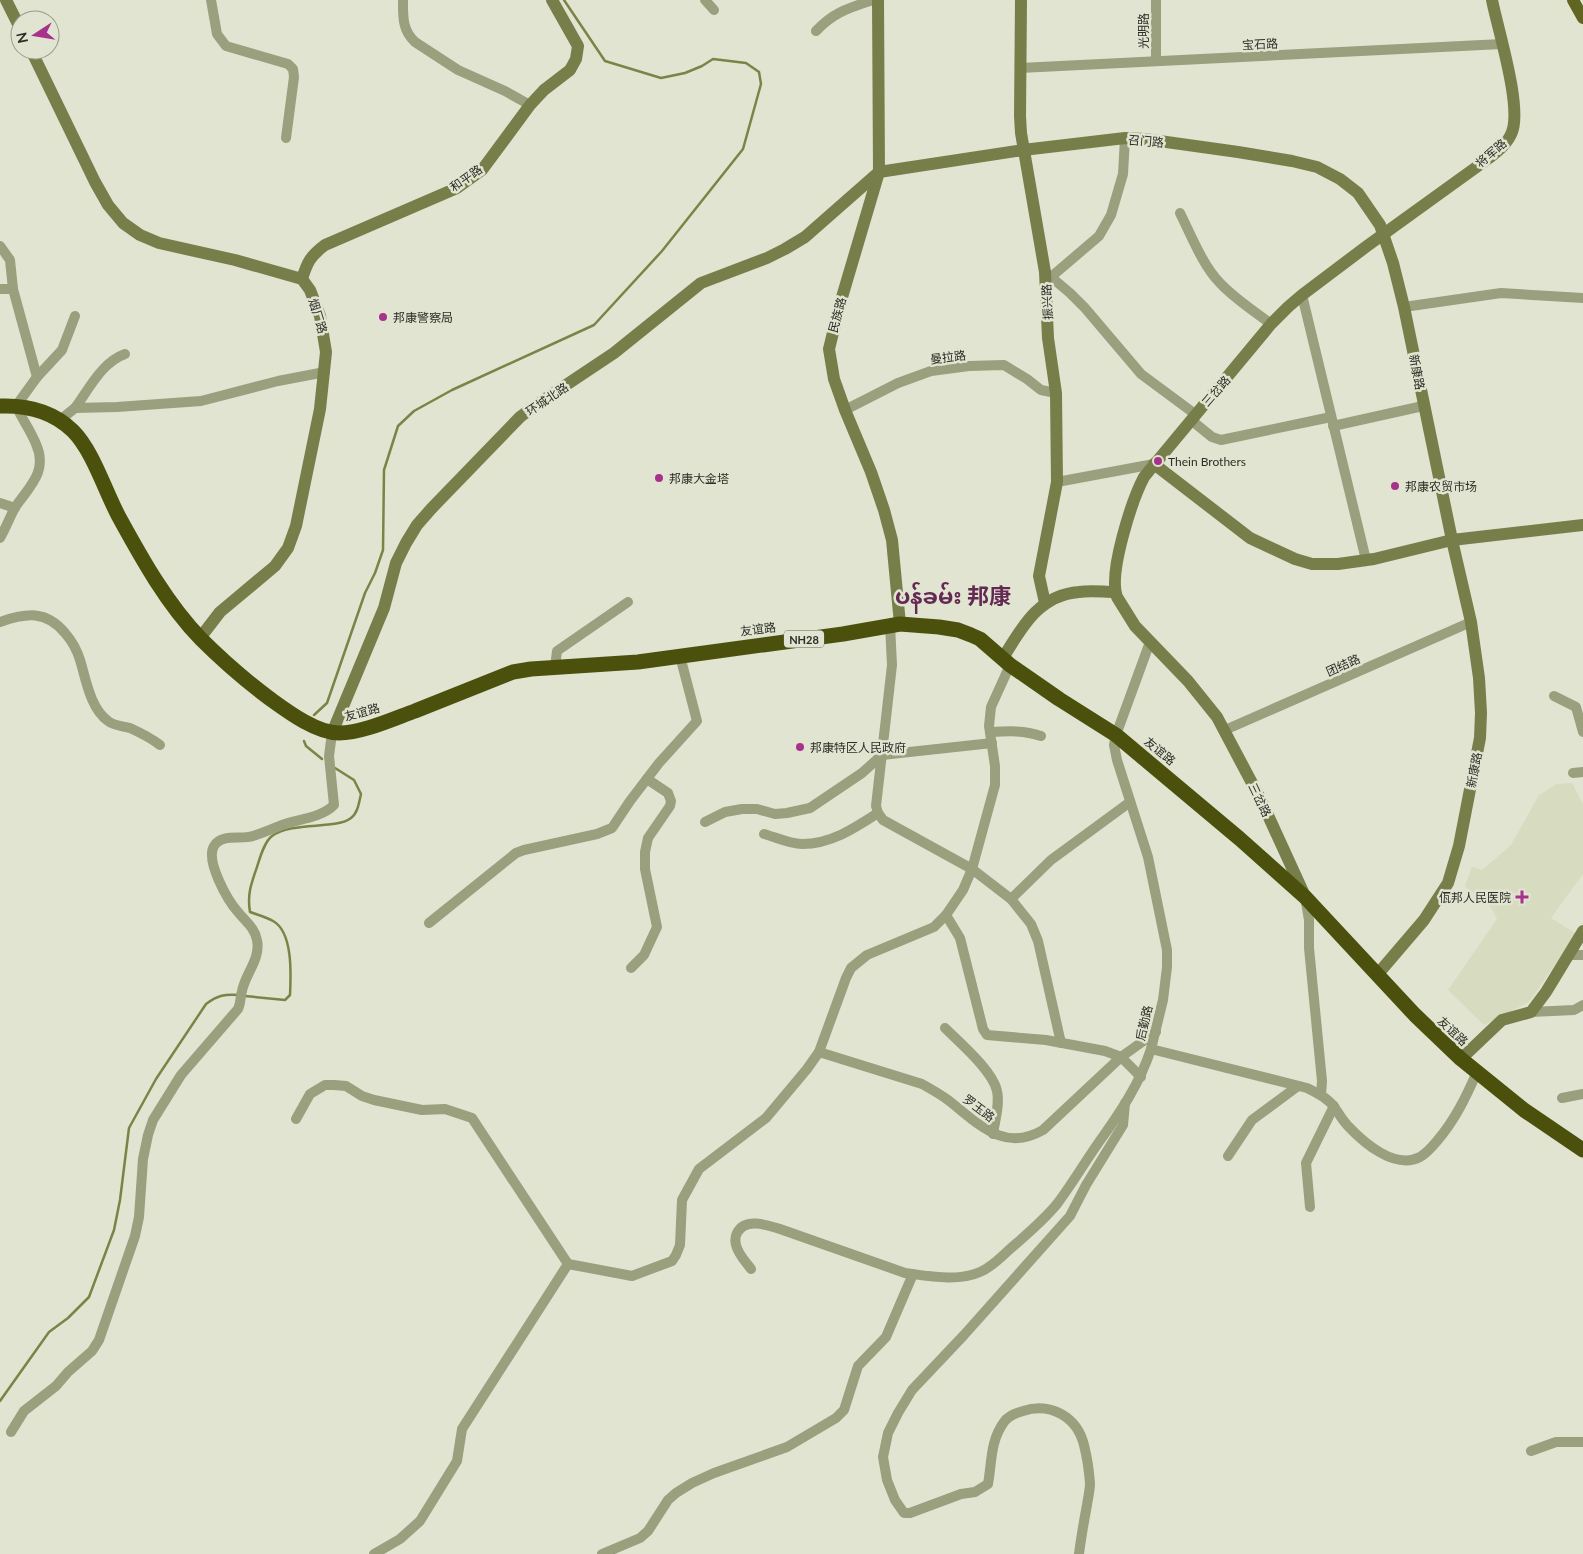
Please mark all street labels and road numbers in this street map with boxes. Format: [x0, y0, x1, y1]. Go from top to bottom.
street label: 光明路 [1136, 13, 1151, 49]
street label: 宝石路 [1242, 36, 1278, 52]
street label: 召门路 [1127, 132, 1165, 150]
street label: 将军路 [1472, 136, 1510, 170]
street label: 和平路 [447, 162, 485, 194]
street label: 振兴路 [1039, 284, 1055, 320]
street label: 民族路 [825, 296, 849, 334]
street label: 烟厂路 [306, 297, 330, 335]
street label: 曼拉路 [929, 347, 967, 367]
street label: 新康路 [1406, 353, 1428, 391]
street label: 三岔路 [1199, 372, 1233, 410]
street label: 环城北路 [523, 379, 571, 419]
street label: 友谊路 [739, 619, 777, 639]
road number: NH28 [784, 630, 824, 648]
street label: 团结路 [1323, 651, 1363, 679]
street label: 友谊路 [343, 700, 381, 724]
street label: 友谊路 [1141, 734, 1179, 768]
street label: 新康路 [1463, 751, 1485, 789]
street label: 三岔路 [1245, 781, 1275, 819]
street label: 后勤路 [1133, 1004, 1155, 1042]
street label: 友谊路 [1435, 1013, 1471, 1049]
street label: 罗玉路 [960, 1091, 998, 1125]

